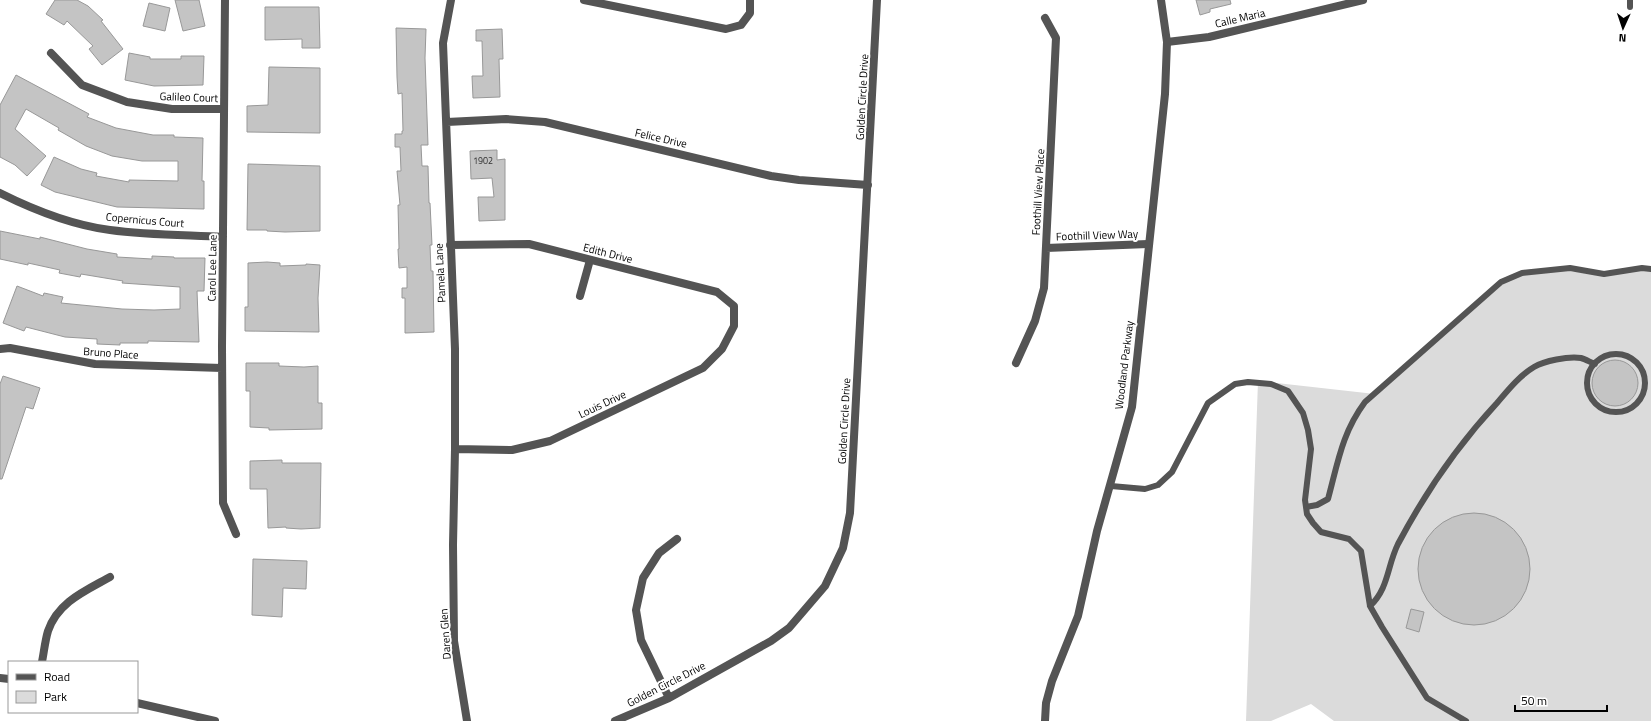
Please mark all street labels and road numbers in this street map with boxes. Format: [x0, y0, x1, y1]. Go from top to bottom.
street label: Calle Maria [1213, 4, 1267, 32]
street label: Golden Circle Drive [852, 53, 872, 141]
street label: Galileo Court [159, 88, 219, 106]
street label: Felice Drive [633, 124, 689, 152]
street label: Foothill View Place [1028, 148, 1048, 236]
street label: Copernicus Court [105, 209, 185, 231]
street label: Foothill View Way [1056, 226, 1139, 244]
street label: Carol Lee Lane [203, 234, 221, 302]
street label: Edith Drive [582, 239, 635, 267]
street label: Pamela Lane [430, 242, 450, 303]
street label: Woodland Parkway [1111, 319, 1137, 410]
street label: Bruno Place [83, 343, 140, 363]
street label: Golden Circle Drive [834, 377, 854, 465]
street label: Louis Drive [576, 386, 629, 422]
street label: Daren Glen [435, 608, 455, 660]
street label: Golden Circle Drive [624, 657, 708, 711]

